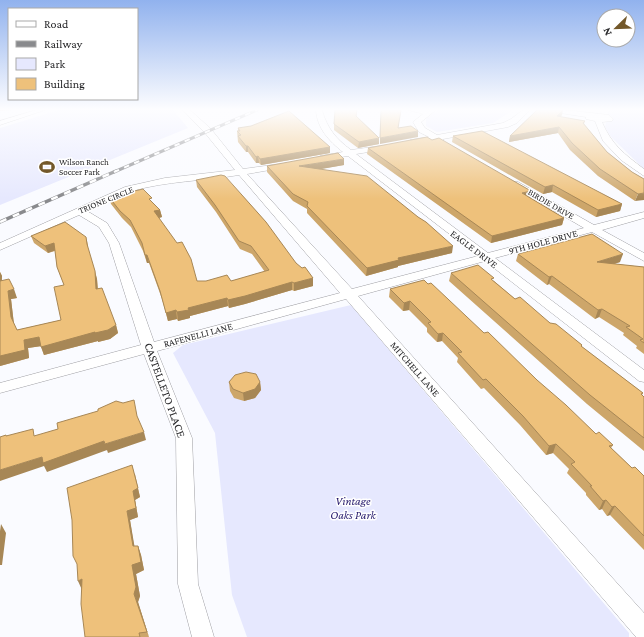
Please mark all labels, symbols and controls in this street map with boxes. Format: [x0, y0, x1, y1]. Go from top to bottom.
legend [8, 8, 138, 100]
north arrow [596, 8, 636, 48]
text: Road [44, 17, 69, 31]
text: N [600, 26, 614, 38]
text: Railway [44, 37, 83, 51]
text: Park [44, 57, 66, 71]
text: Building [44, 77, 85, 91]
place label: Wilson Ranch Soccer Park [59, 157, 109, 177]
sports icon: Wilson Ranch Soccer Park [38, 158, 56, 176]
street label: TRIONE CIRCLE [77, 184, 135, 216]
street label: BIRDIE DRIVE [526, 187, 576, 221]
street label: 9TH HOLE DRIVE [507, 227, 579, 256]
street label: EAGLE DRIVE [448, 228, 500, 271]
street label: RAFENELLI LANE [162, 320, 234, 349]
street label: MITCHELL LANE [388, 339, 442, 399]
street label: CASTELLETO PLACE [141, 341, 189, 440]
park label: Vintage Oaks Park [330, 494, 377, 522]

